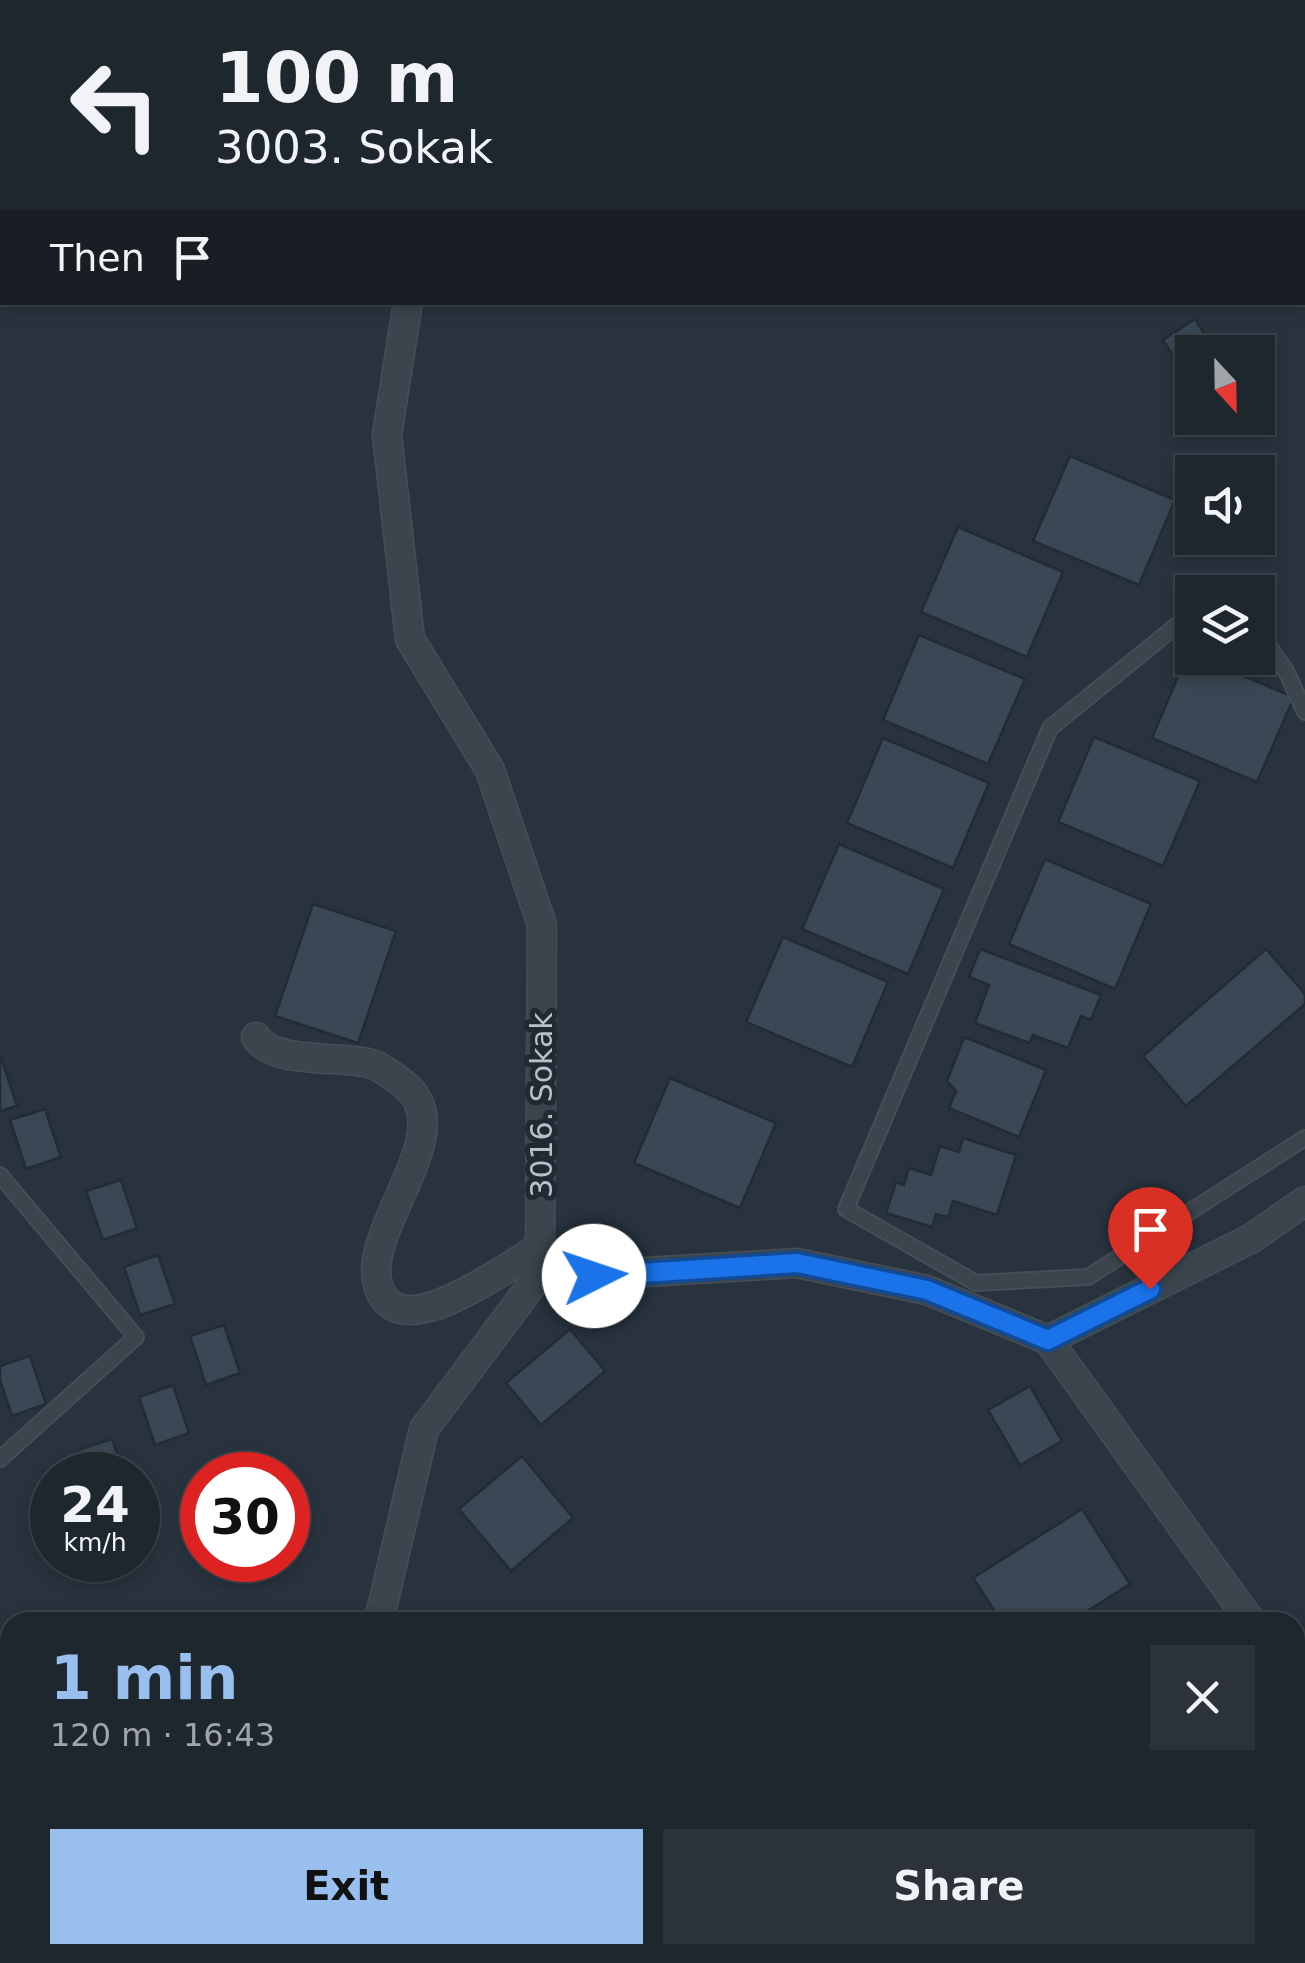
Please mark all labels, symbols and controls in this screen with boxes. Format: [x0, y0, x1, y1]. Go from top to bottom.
text: 100 m [215, 37, 458, 119]
icon: left [50, 40, 180, 170]
text: 3003. Sokak [215, 121, 493, 174]
icon: arrive [165, 230, 220, 285]
text: Then [50, 236, 145, 280]
north arrow [1175, 335, 1275, 435]
map controls [1175, 335, 1275, 675]
button: sound [1175, 455, 1275, 555]
button: layers [1175, 575, 1275, 675]
street label: 3016. Sokak [524, 1012, 559, 1198]
pin [1108, 1187, 1193, 1290]
icon: arrive [1123, 1202, 1178, 1257]
position arrow [542, 1224, 646, 1328]
speed limit sign: 30 [180, 1452, 310, 1582]
text: 24 [60, 1476, 130, 1534]
text: km/h [63, 1528, 127, 1557]
text: 1 min [50, 1643, 238, 1713]
button: close [1150, 1645, 1255, 1750]
text: 120 m · 16:43 [50, 1716, 275, 1754]
button: Exit [50, 1829, 643, 1944]
button: Share [663, 1829, 1255, 1944]

